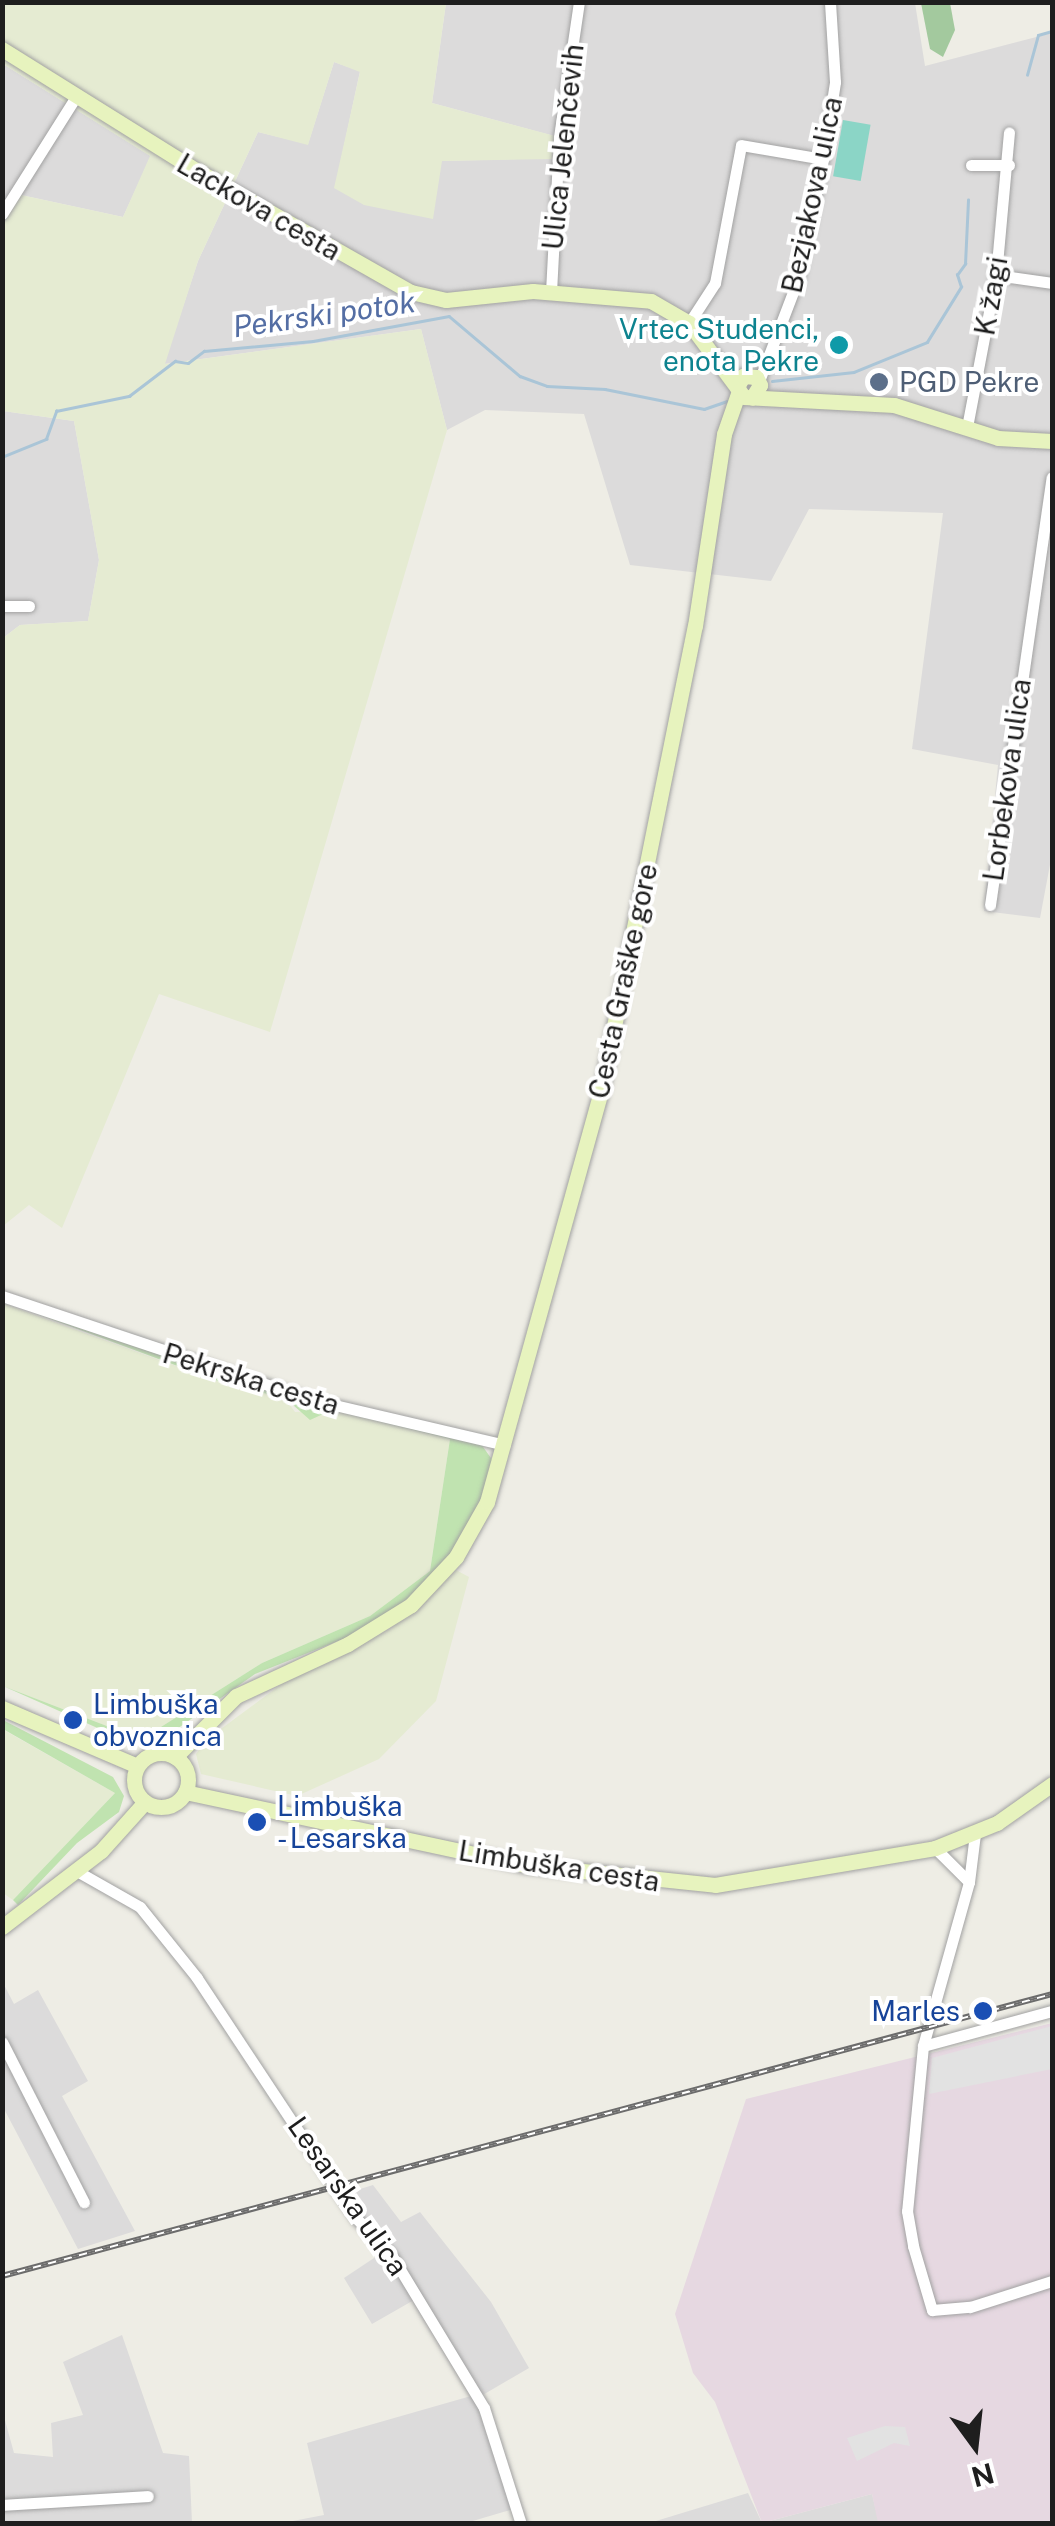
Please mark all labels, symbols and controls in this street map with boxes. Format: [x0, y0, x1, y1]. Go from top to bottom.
street label: Ulica Jelenčevih [535, 42, 591, 252]
street label: Bezjakova ulica [775, 94, 849, 296]
street label: Lackova cesta [171, 146, 347, 268]
street label: K žagi [968, 254, 1014, 338]
water label: Pekrski potok [231, 283, 417, 345]
place label: Vrtec Studenci, enota Pekre [619, 312, 819, 378]
marker: Vrtec Studenci, enota Pekre [828, 334, 850, 356]
place label: PGD Pekre [899, 365, 1039, 399]
marker: PGD Pekre [868, 371, 890, 393]
street label: Lorbekova ulica [976, 677, 1038, 883]
street label: Cesta Graške gore [582, 860, 664, 1102]
street label: Pekrska cesta [159, 1336, 343, 1422]
place label: Limbuška obvoznica [93, 1687, 222, 1753]
marker: Limbuška obvoznica [62, 1709, 84, 1731]
place label: Limbuška - Lesarska [277, 1789, 411, 1855]
marker: Limbuška - Lesarska [246, 1811, 268, 1833]
street label: Limbuška cesta [456, 1834, 662, 1898]
place label: Marles [871, 1994, 960, 2028]
marker: Marles [970, 1998, 996, 2024]
street label: Lesarska ulica [281, 2110, 415, 2282]
north arrow [925, 2396, 1025, 2496]
text: N [968, 2457, 998, 2494]

